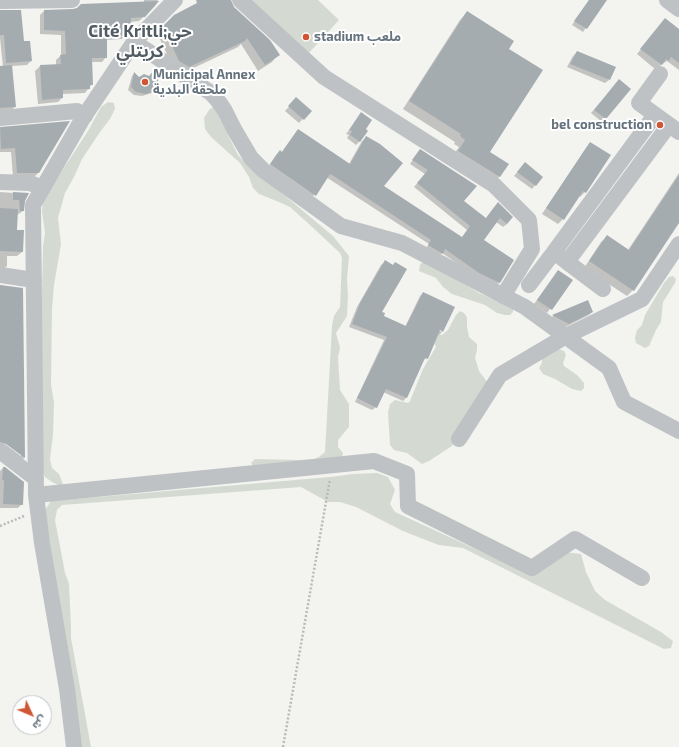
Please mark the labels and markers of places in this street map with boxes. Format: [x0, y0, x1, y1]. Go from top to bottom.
place label: stadium ملعب [314, 29, 401, 45]
marker: stadium ملعب [301, 32, 311, 42]
place label: Municipal Annex ملحقة البلدية [153, 67, 255, 98]
marker: Municipal Annex ملحقة البلدية [140, 77, 150, 87]
place label: bel construction [551, 117, 652, 133]
marker: bel construction [655, 120, 665, 130]

